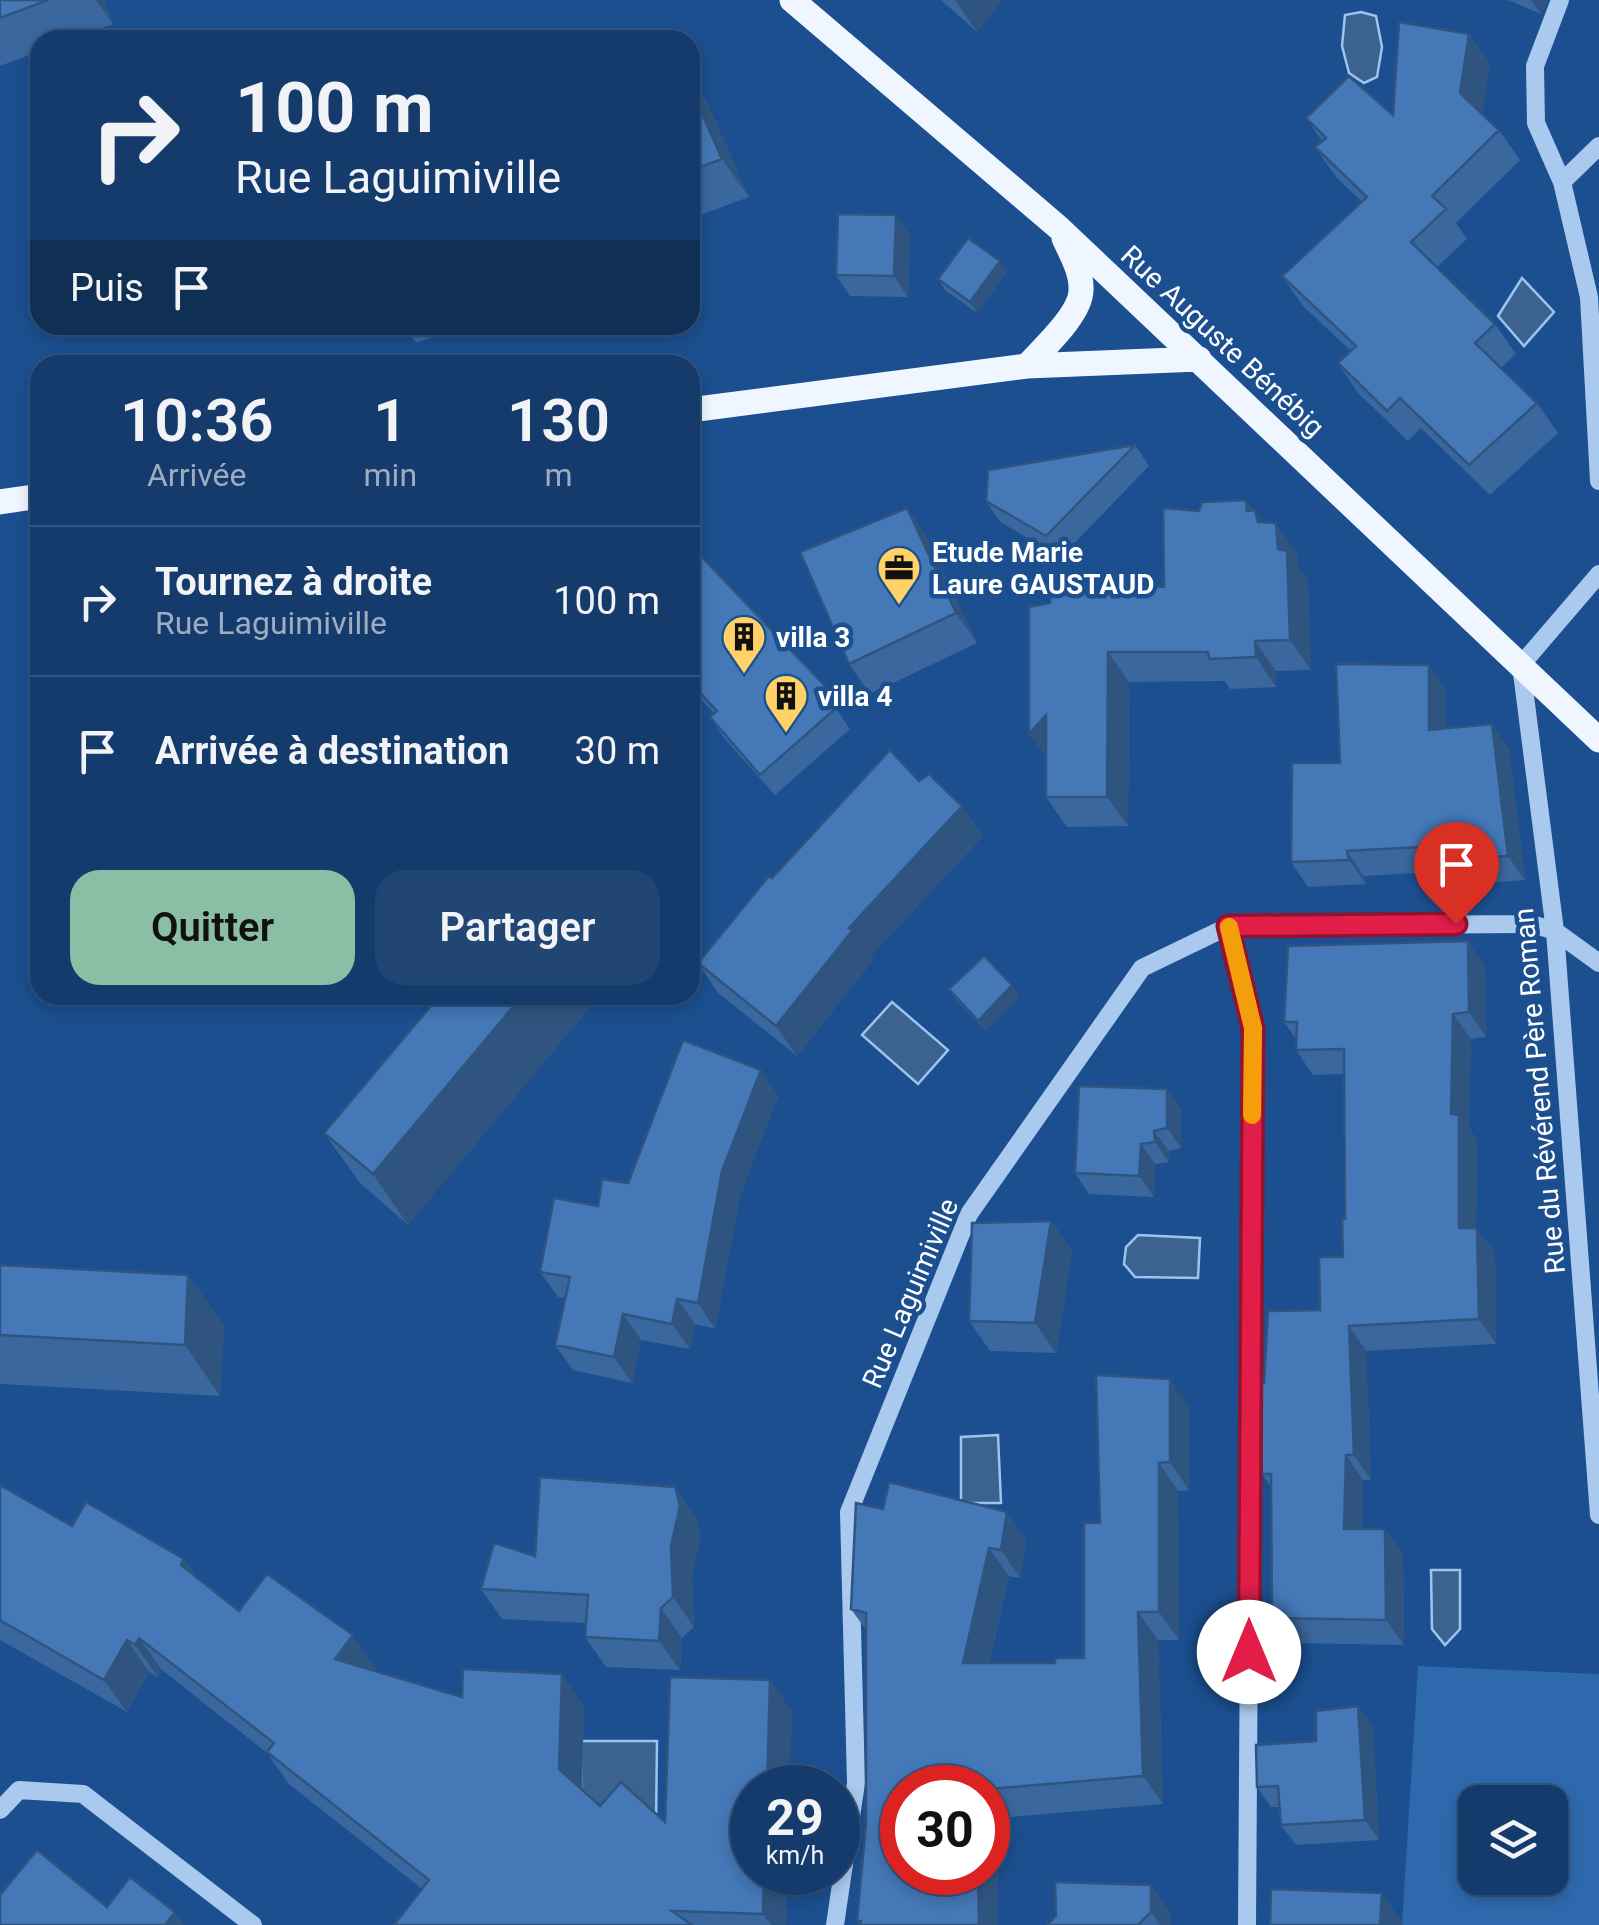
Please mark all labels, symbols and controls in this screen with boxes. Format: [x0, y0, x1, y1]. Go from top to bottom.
text: 100 m [235, 67, 434, 149]
icon: right [70, 70, 200, 200]
text: Rue Laguimiville [235, 151, 561, 204]
street label: Rue Auguste Bénébig [1114, 239, 1331, 444]
icon: arrive [164, 260, 219, 315]
text: Puis [70, 266, 144, 310]
text: 10:36 [120, 385, 274, 456]
text: 1 [373, 385, 407, 456]
text: 130 [507, 385, 610, 456]
text: Arrivée [147, 456, 247, 494]
text: min [364, 456, 417, 494]
text: m [544, 456, 573, 494]
place label: Etude Marie Laure GAUSTAUD [932, 536, 1154, 601]
office icon: Etude Marie Laure GAUSTAUD [876, 545, 922, 606]
text: Tournez à droite [155, 560, 432, 604]
icon: right [70, 574, 125, 629]
text: 100 m [553, 579, 660, 623]
text: Rue Laguimiville [155, 604, 387, 642]
building icon: villa 3 [721, 614, 767, 675]
place label: villa 3 [776, 621, 850, 654]
building icon: villa 4 [763, 673, 809, 734]
place label: villa 4 [818, 680, 892, 713]
icon: arrive [70, 724, 125, 779]
text: Arrivée à destination [155, 729, 509, 773]
text: 30 m [575, 729, 660, 773]
pin [1414, 822, 1499, 925]
icon: arrive [1429, 837, 1484, 892]
button: Quitter [70, 870, 355, 985]
button: Partager [375, 870, 660, 985]
street label: Rue du Révérend Père Roman [1507, 907, 1572, 1275]
street label: Rue Laguimiville [856, 1193, 965, 1393]
position arrow [1197, 1600, 1301, 1704]
speed limit sign: 30 [880, 1765, 1010, 1895]
map controls [1458, 1785, 1568, 1895]
button: layers [1458, 1785, 1568, 1895]
text: 29 [766, 1789, 824, 1847]
text: km/h [766, 1841, 824, 1870]

